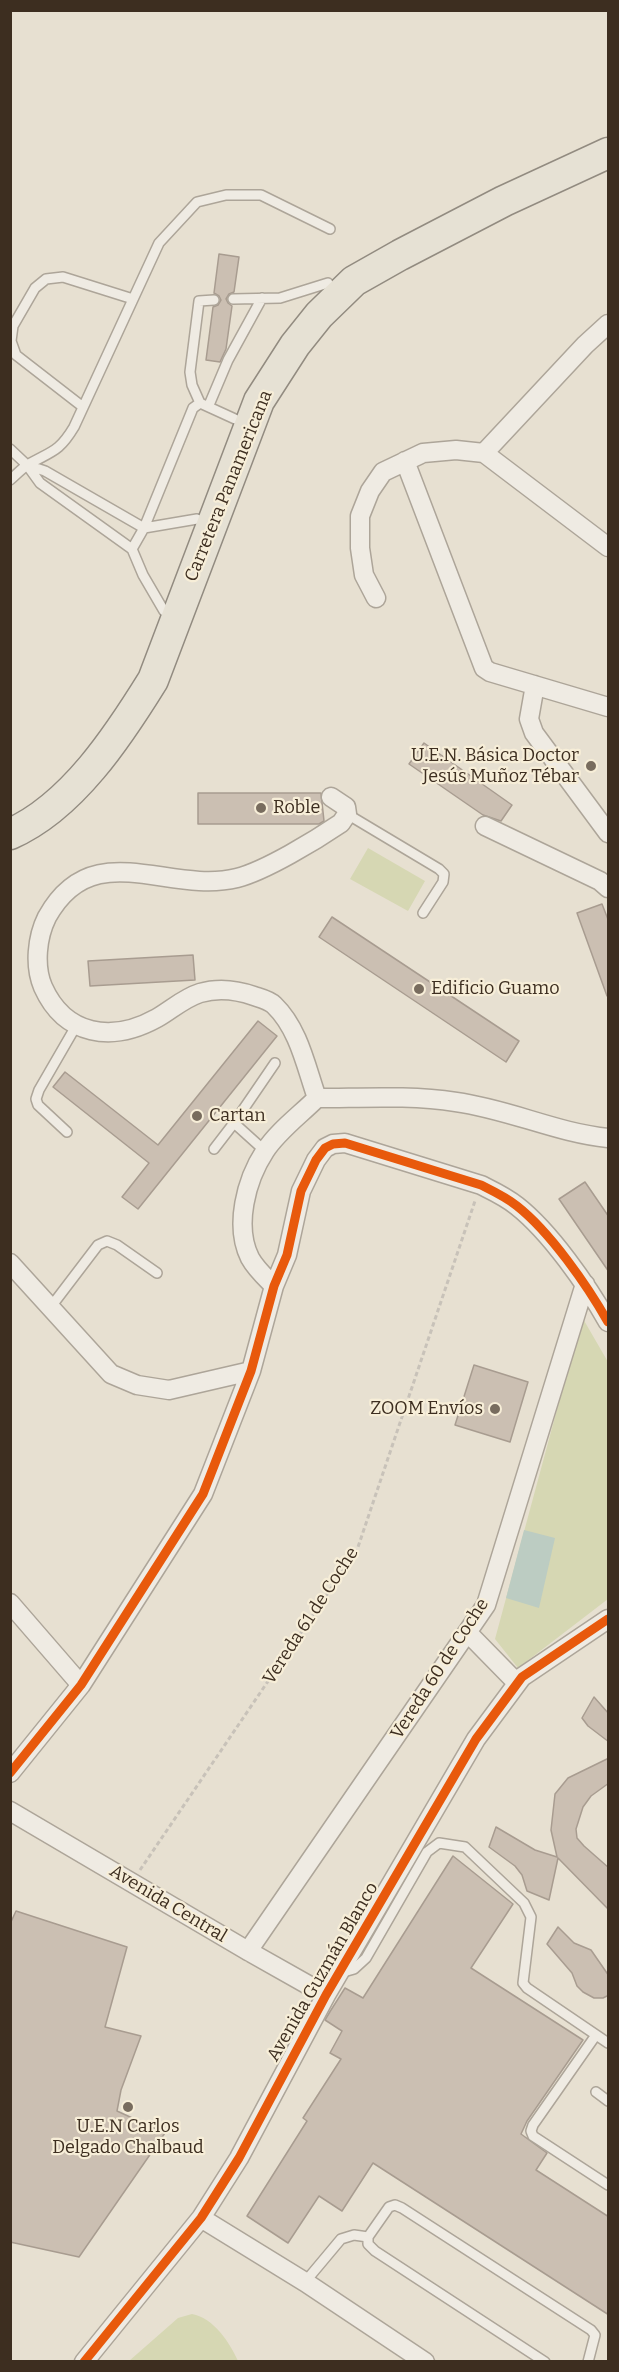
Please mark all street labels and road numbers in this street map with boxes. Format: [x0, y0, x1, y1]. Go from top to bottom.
street label: Carretera Panamericana [181, 387, 277, 585]
street label: Vereda 61 de Coche [259, 1543, 363, 1689]
street label: Vereda 60 de Coche [386, 1595, 494, 1743]
street label: Avenida Central [106, 1861, 230, 1947]
street label: Avenida Guzmán Blanco [263, 1879, 383, 2065]

